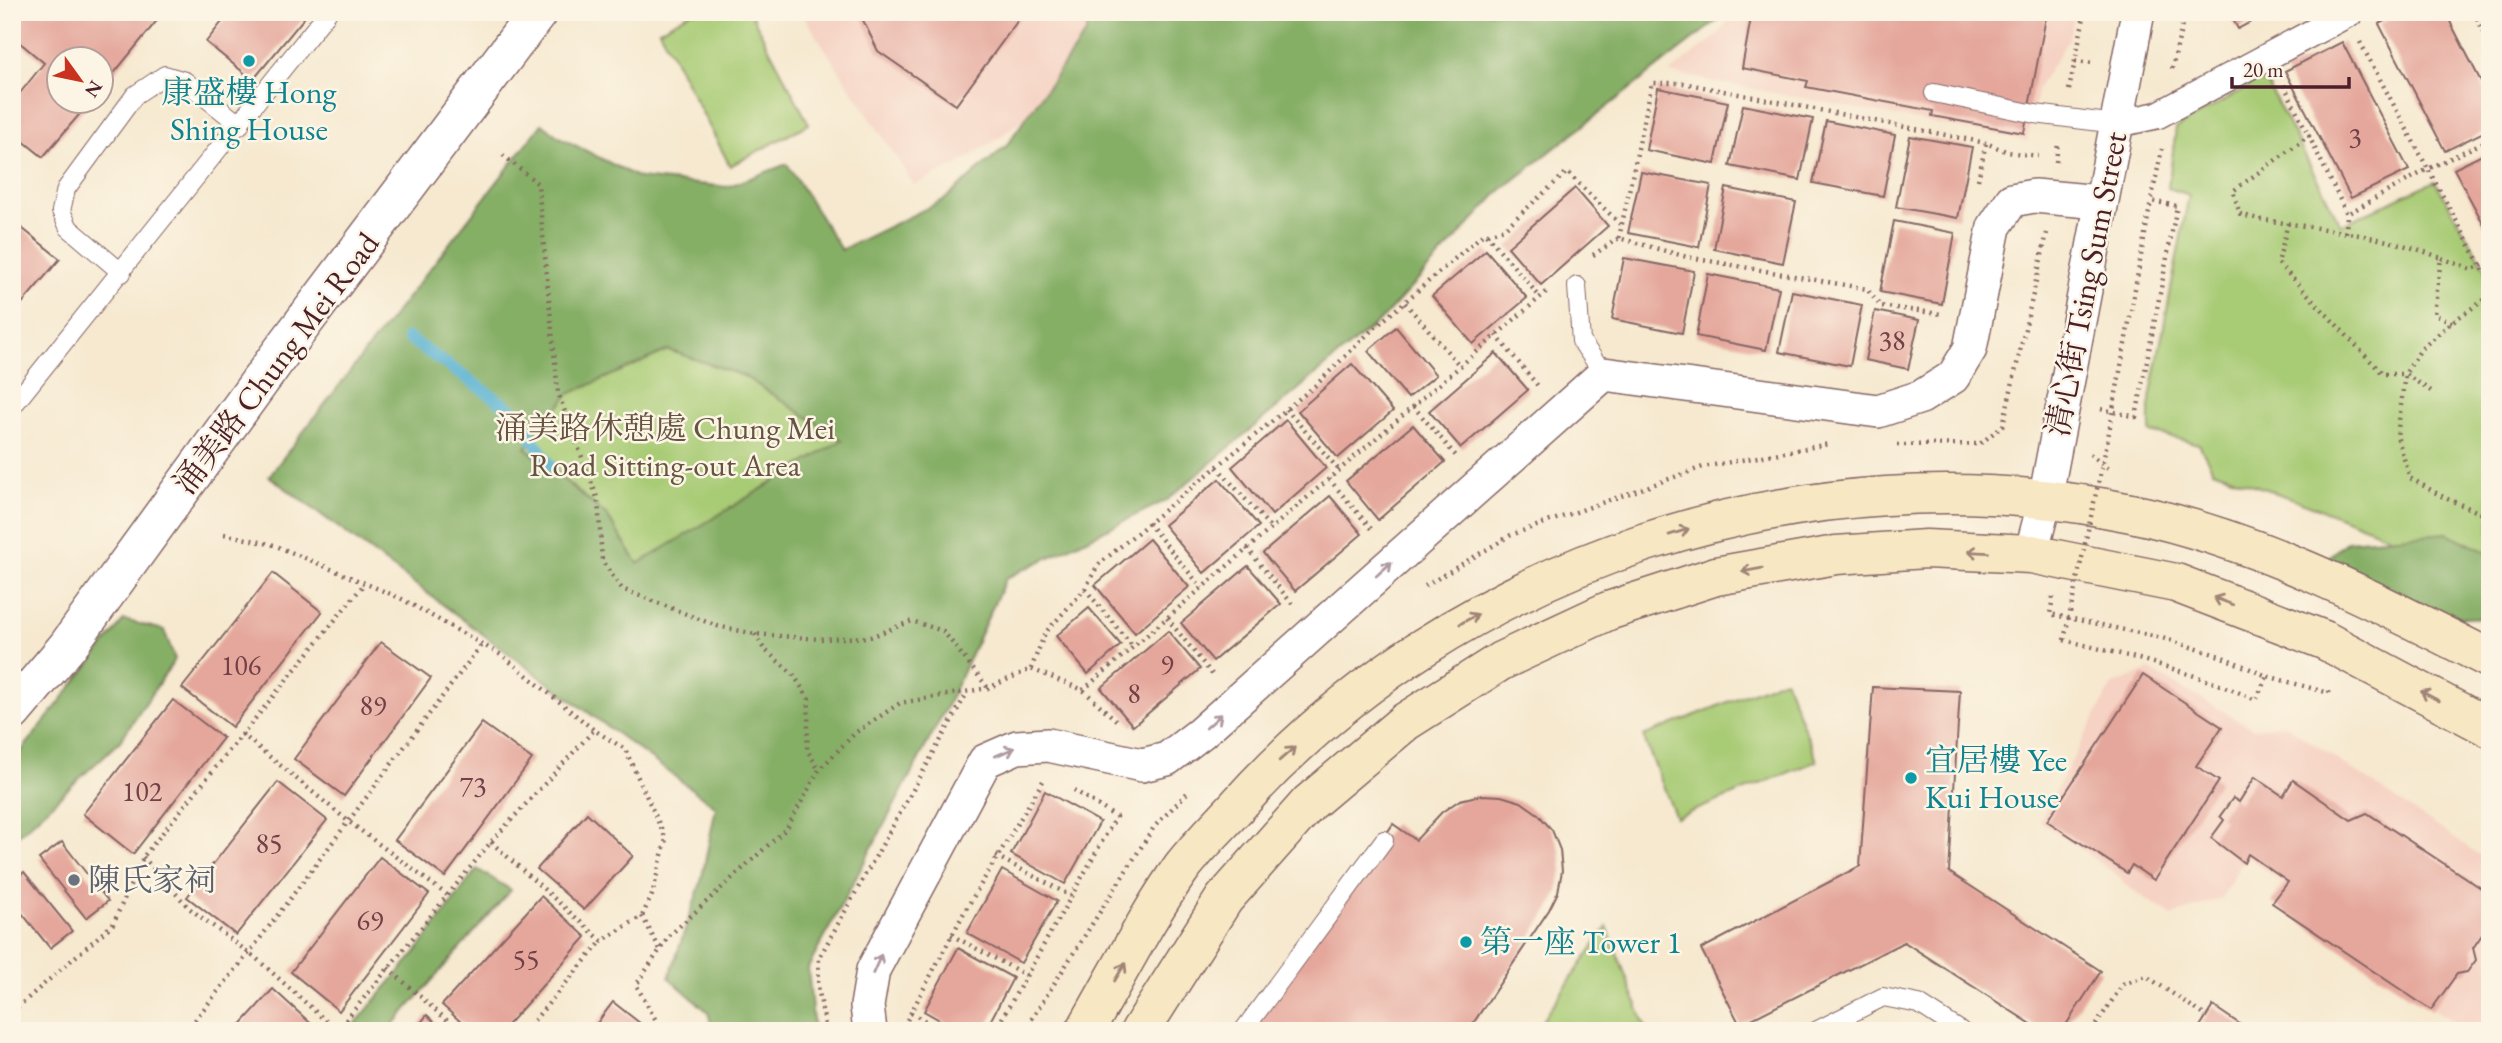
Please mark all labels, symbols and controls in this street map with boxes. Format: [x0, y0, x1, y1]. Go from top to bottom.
north arrow [46, 46, 116, 116]
scale bar [2232, 46, 2350, 90]
marker: 康盛樓 Hong Shing House [241, 53, 257, 69]
text: 20 m [2243, 56, 2284, 83]
place label: 康盛樓 Hong Shing House [162, 71, 338, 150]
text: N [79, 76, 109, 103]
house number: 3 [2348, 119, 2362, 155]
street label: 清心街 Tsing Sum Street [2036, 128, 2136, 440]
street label: 涌美路 Chung Mei Road [164, 223, 389, 502]
house number: 38 [1879, 322, 1905, 358]
park label: 涌美路休憩處 Chung Mei Road Sitting-out Area [495, 407, 835, 486]
one-way arrow [1668, 525, 1690, 538]
one-way arrow [1966, 545, 1989, 558]
one-way arrow [1375, 560, 1392, 577]
one-way arrow [1741, 564, 1764, 577]
one-way arrow [2213, 594, 2235, 606]
one-way arrow [1459, 612, 1479, 626]
house number: 9 [1160, 646, 1174, 682]
house number: 106 [221, 647, 261, 683]
house number: 8 [1127, 675, 1141, 711]
house number: 89 [360, 687, 386, 723]
one-way arrow [2420, 689, 2440, 703]
one-way arrow [1205, 713, 1223, 729]
place label: 宜居樓 Yee Kui House [1925, 739, 2067, 818]
one-way arrow [993, 745, 1015, 758]
one-way arrow [1278, 746, 1296, 762]
house number: 73 [460, 768, 486, 804]
marker: 宜居樓 Yee Kui House [1903, 770, 1919, 786]
house number: 102 [122, 773, 163, 809]
house number: 85 [256, 825, 282, 861]
place label: 陳氏家祠 [88, 859, 216, 901]
marker: 陳氏家祠 [66, 872, 82, 888]
house number: 69 [357, 902, 383, 938]
place label: 第一座 Tower 1 [1480, 921, 1682, 963]
marker: 第一座 Tower 1 [1458, 934, 1474, 950]
house number: 55 [513, 941, 539, 977]
one-way arrow [871, 954, 884, 975]
one-way arrow [1113, 963, 1127, 983]

